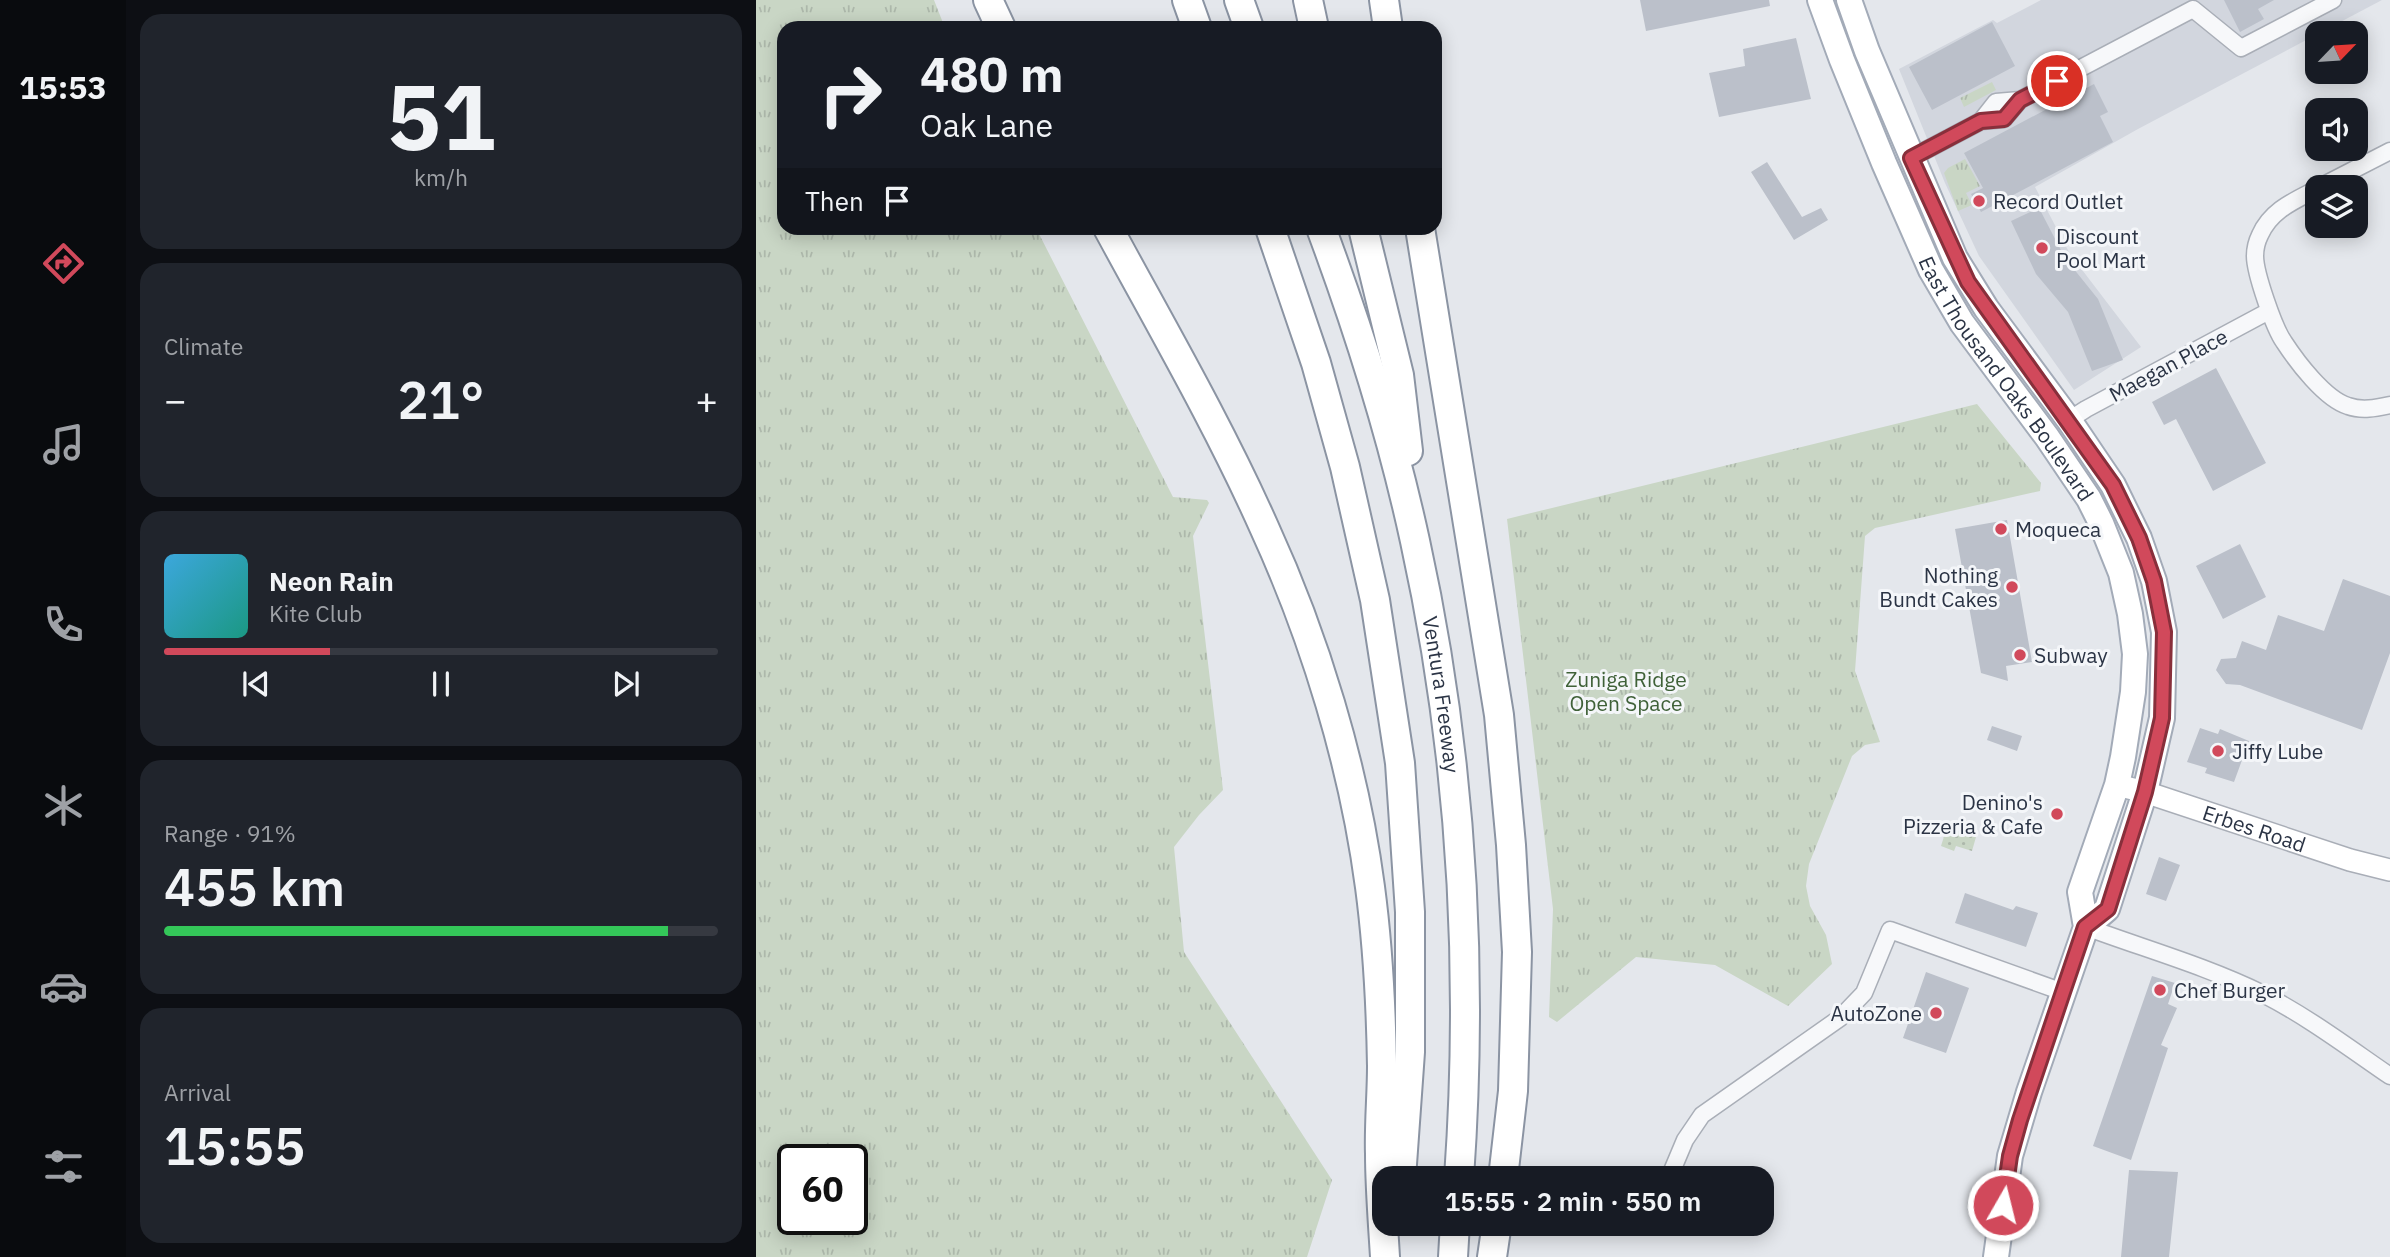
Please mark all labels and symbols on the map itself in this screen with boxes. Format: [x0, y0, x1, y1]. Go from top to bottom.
north arrow [2305, 21, 2368, 84]
pin [2027, 51, 2087, 111]
place label: Record Outlet [1993, 187, 2123, 215]
marker: Record Outlet [1971, 193, 1987, 209]
place label: Discount Pool Mart [2056, 222, 2146, 274]
marker: Discount Pool Mart [2034, 240, 2050, 256]
street label: East Thousand Oaks Boulevard [1913, 252, 2100, 506]
street label: Maegan Place [2104, 322, 2232, 408]
place label: Moqueca [2015, 515, 2101, 543]
marker: Moqueca [1993, 521, 2009, 537]
place label: Nothing Bundt Cakes [1879, 561, 1998, 613]
marker: Nothing Bundt Cakes [2004, 579, 2020, 595]
street label: Ventura Freeway [1416, 614, 1467, 775]
place label: Subway [2034, 641, 2108, 669]
marker: Subway [2012, 647, 2028, 663]
park label: Zuniga Ridge Open Space [1565, 665, 1687, 717]
place label: Jiffy Lube [2232, 737, 2323, 765]
marker: Jiffy Lube [2210, 743, 2226, 759]
place label: Denino's Pizzeria & Cafe [1903, 788, 2043, 840]
street label: Erbes Road [2199, 798, 2310, 858]
marker: Denino's Pizzeria & Cafe [2049, 806, 2065, 822]
place label: Chef Burger [2174, 976, 2286, 1004]
marker: Chef Burger [2152, 982, 2168, 998]
place label: AutoZone [1830, 999, 1922, 1027]
marker: AutoZone [1928, 1005, 1944, 1021]
speed limit sign: 60 [777, 1144, 868, 1235]
position arrow [1966, 1168, 2040, 1242]

